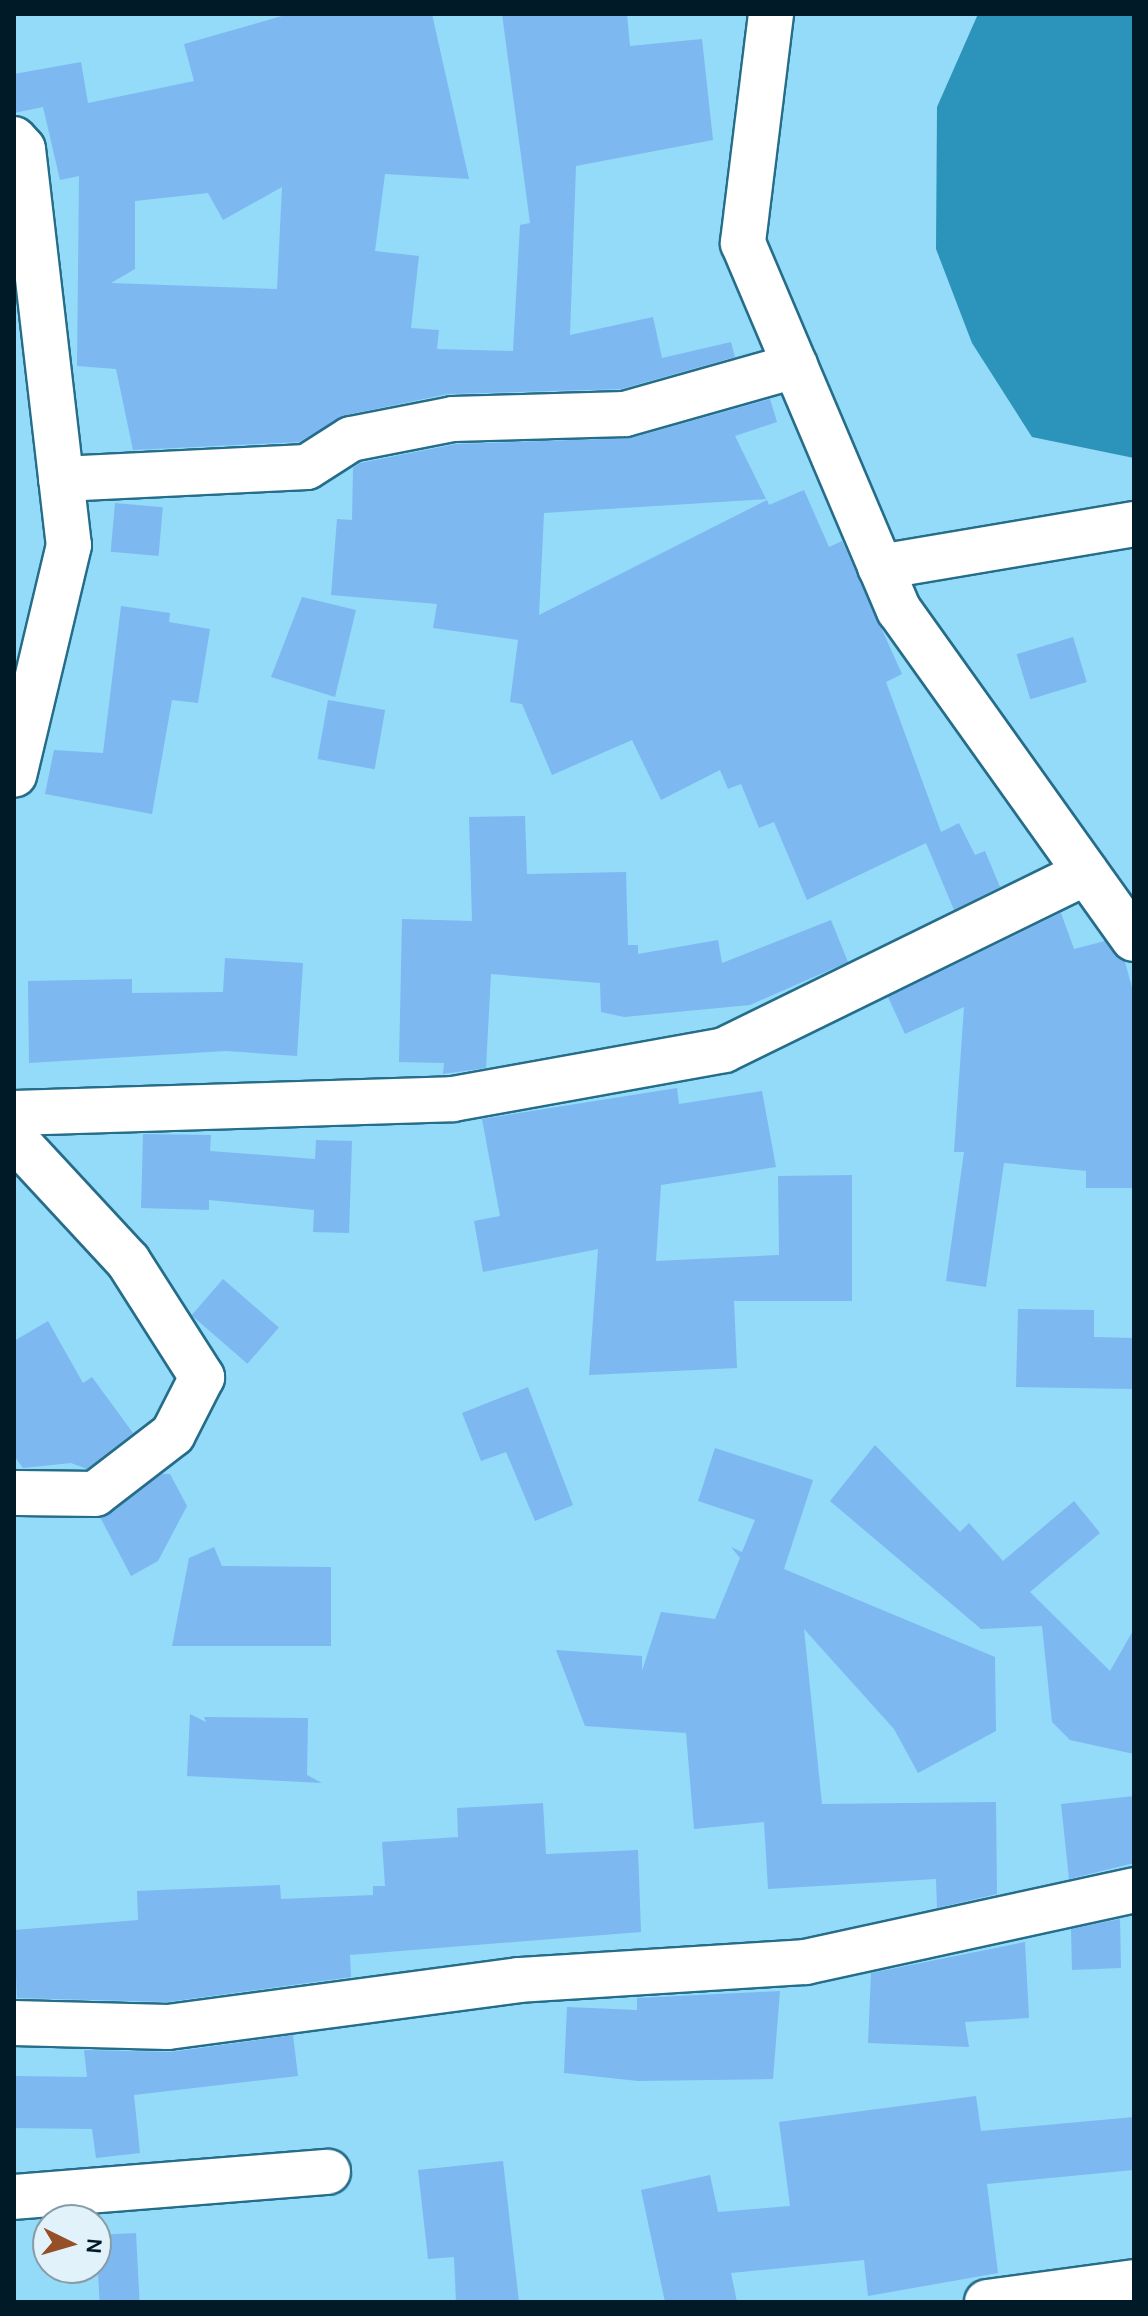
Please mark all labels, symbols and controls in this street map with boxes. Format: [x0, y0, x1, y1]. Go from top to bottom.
north arrow [32, 2204, 112, 2284]
text: N [80, 2237, 108, 2255]

